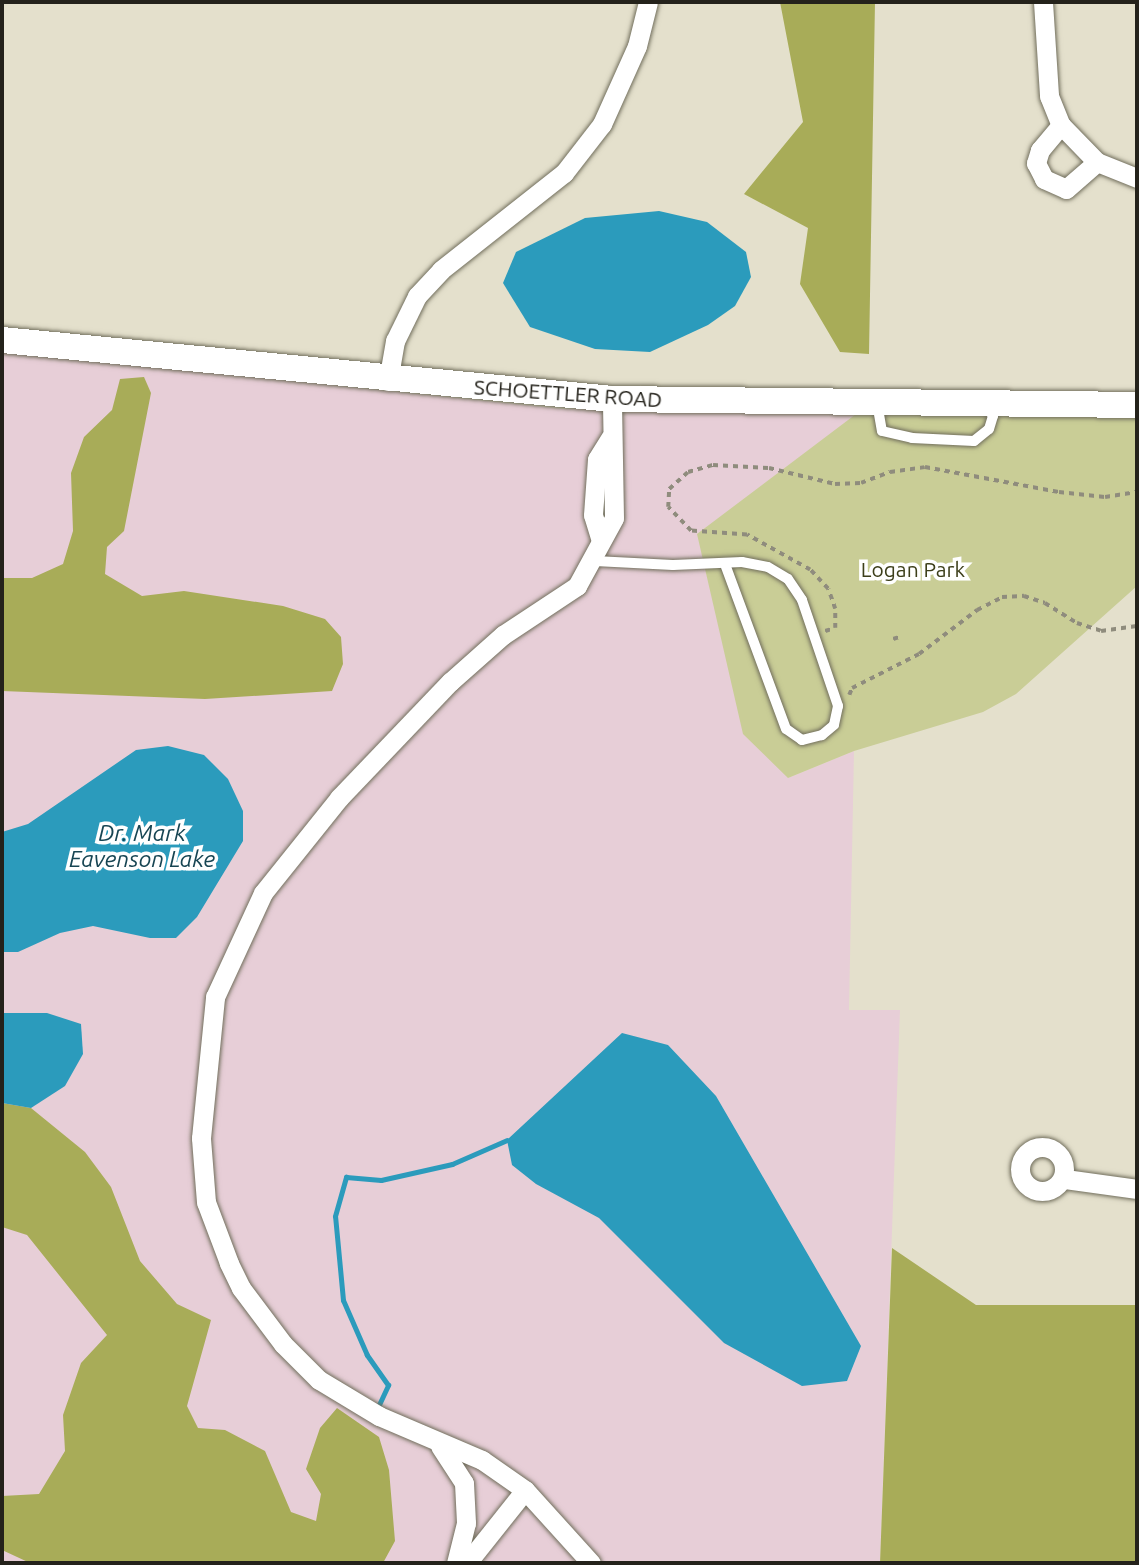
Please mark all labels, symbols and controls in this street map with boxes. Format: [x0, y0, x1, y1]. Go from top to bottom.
street label: SCHOETTLER ROAD [473, 374, 663, 412]
park label: Logan Park [861, 556, 965, 582]
water label: Dr. Mark Eavenson Lake [69, 819, 215, 873]

